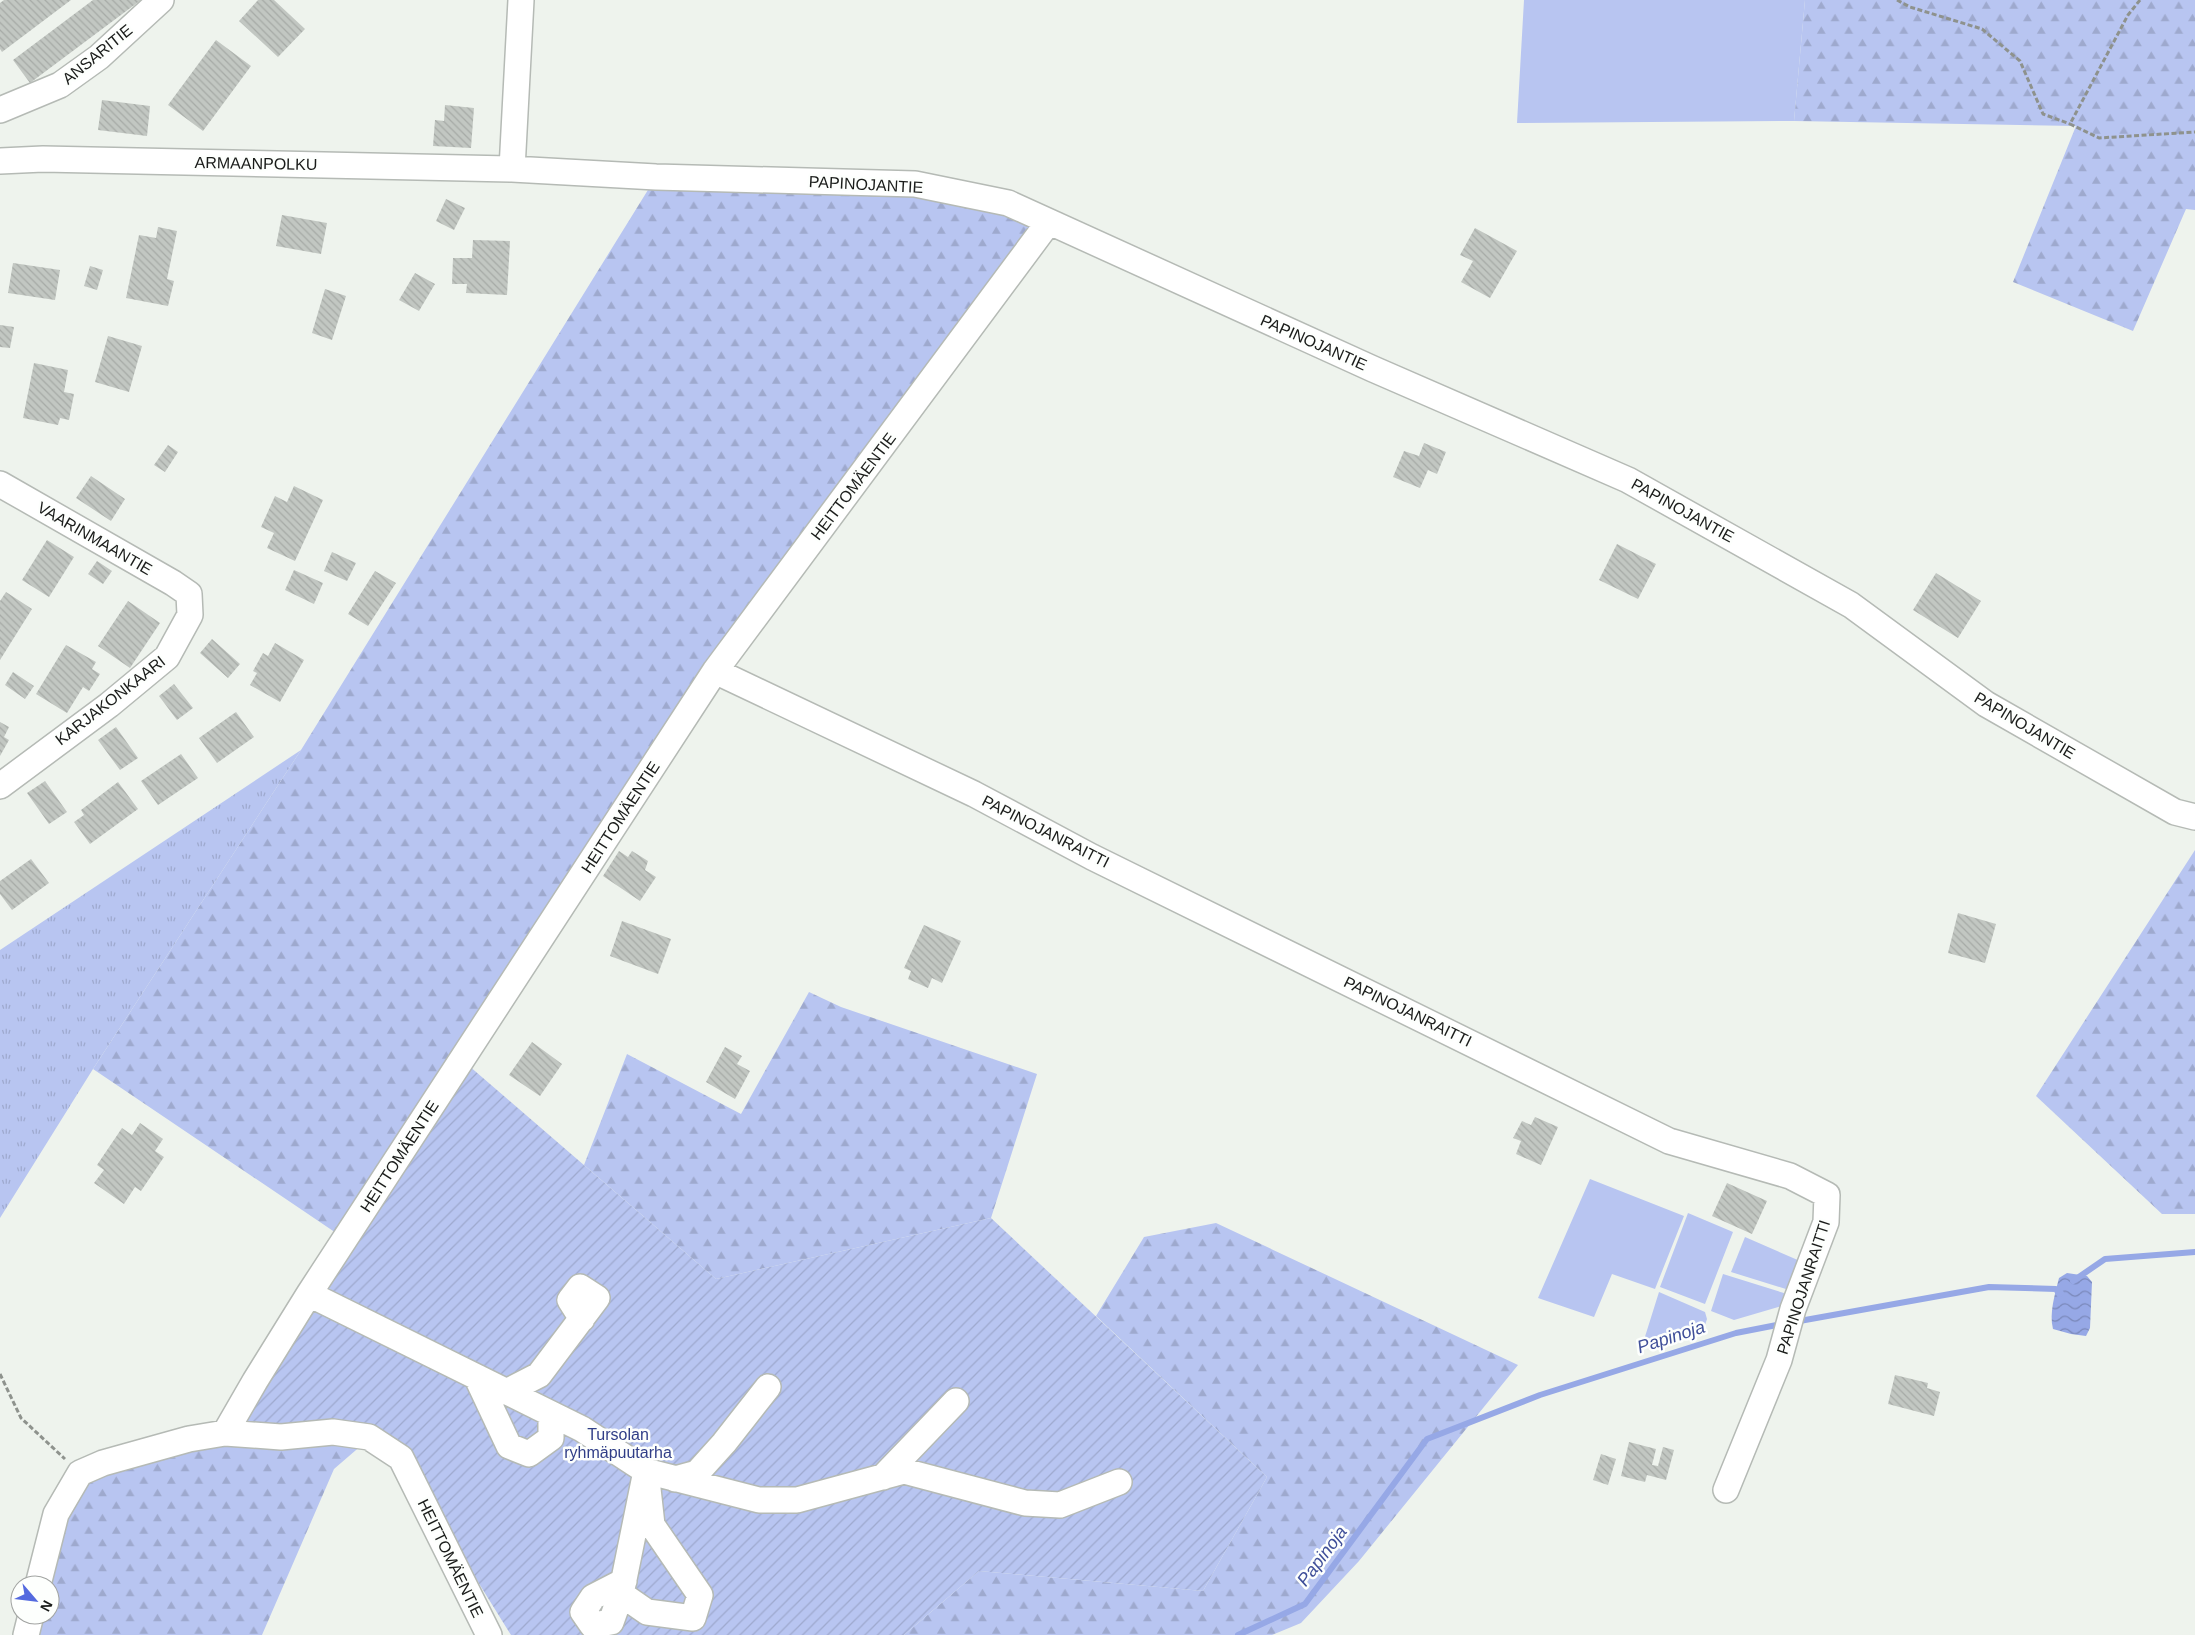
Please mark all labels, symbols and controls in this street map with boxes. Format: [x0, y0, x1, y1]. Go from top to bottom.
street label: ANSARITIE [59, 21, 135, 88]
street label: ARMAANPOLKU [195, 154, 317, 173]
street label: PAPINOJANTIE [808, 173, 924, 196]
street label: PAPINOJANTIE [1258, 311, 1370, 373]
street label: HEITTOMÄENTIE [808, 429, 899, 543]
street label: PAPINOJANTIE [1629, 475, 1737, 546]
street label: VAARINMAANTIE [34, 499, 155, 578]
street label: KARJAKONKAARI [52, 652, 168, 748]
street label: PAPINOJANTIE [1971, 689, 2078, 762]
street label: HEITTOMÄENTIE [578, 758, 663, 876]
street label: PAPINOJANRAITTI [979, 792, 1112, 871]
street label: PAPINOJANRAITTI [1341, 973, 1474, 1050]
street label: HEITTOMÄENTIE [357, 1097, 442, 1215]
street label: PAPINOJANRAITTI [1774, 1218, 1833, 1356]
water label: Papinoja [1635, 1317, 1707, 1357]
park label: Tursolan ryhmäpuutarha [564, 1426, 672, 1461]
street label: HEITTOMÄENTIE [415, 1496, 487, 1620]
water label: Papinoja [1293, 1522, 1351, 1590]
north arrow [10, 1575, 60, 1625]
text: N [37, 1598, 56, 1614]

